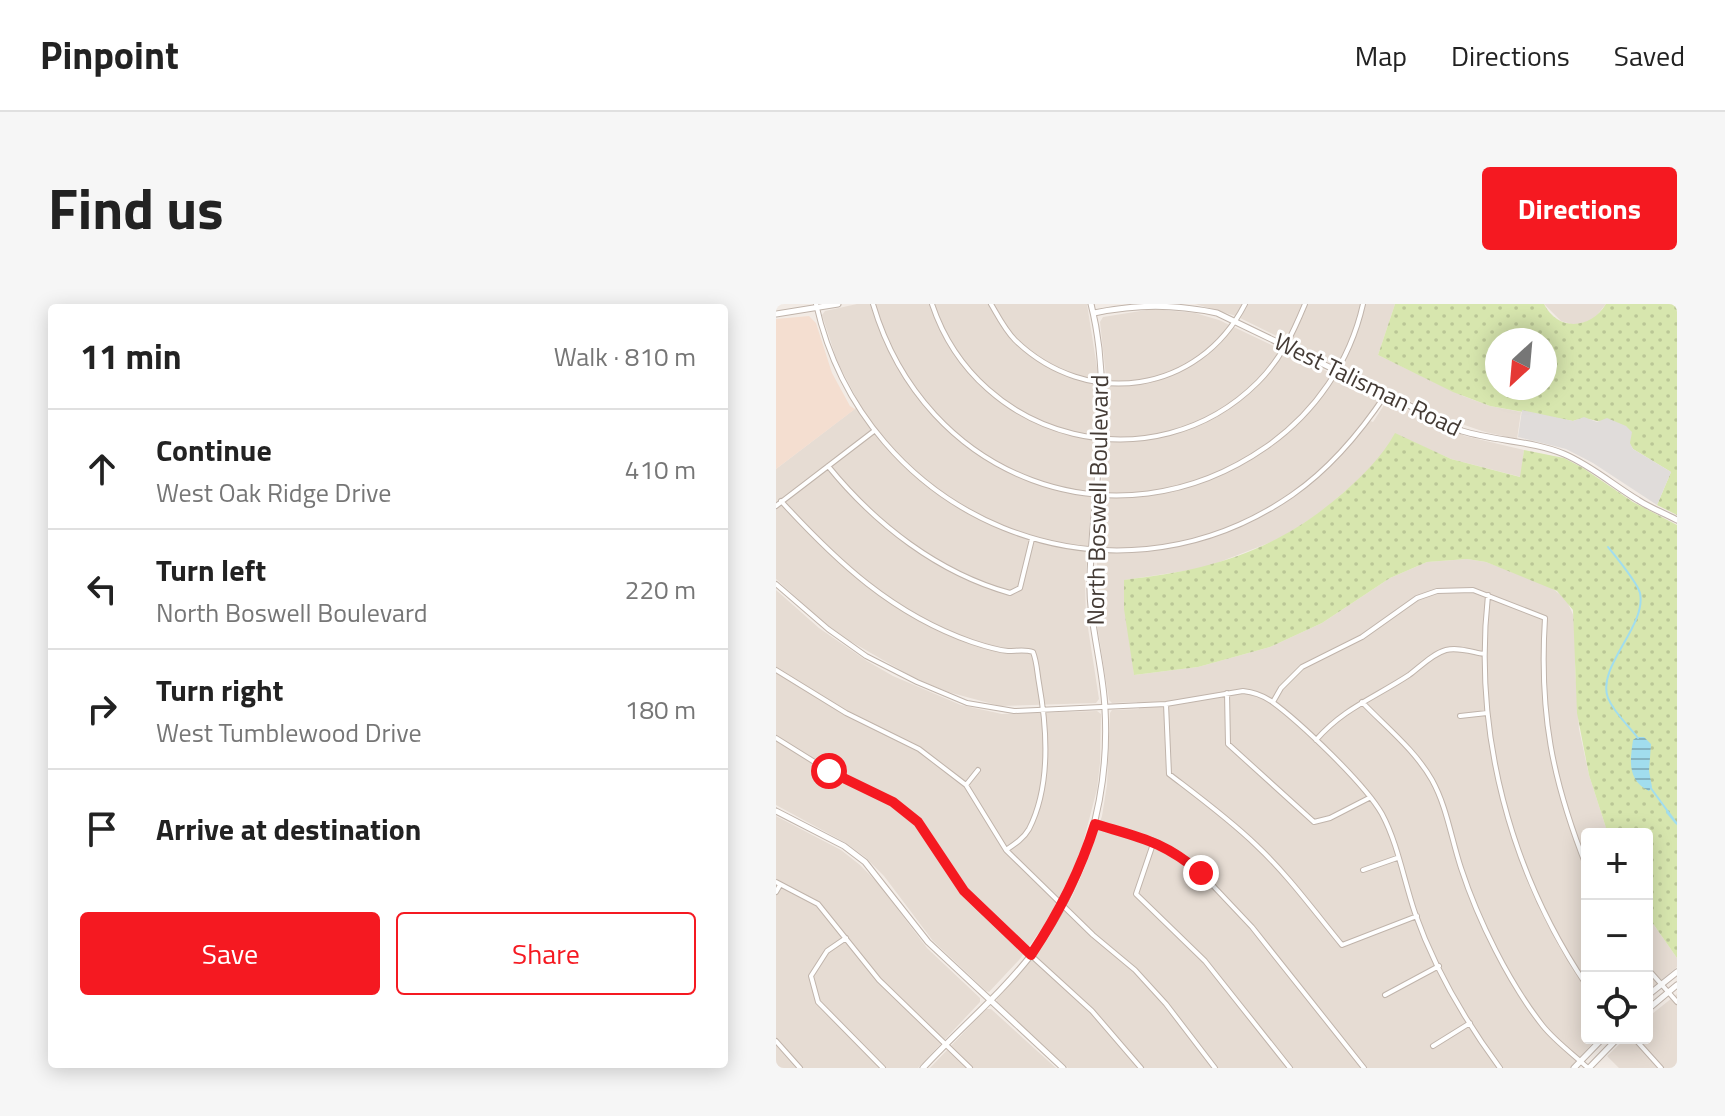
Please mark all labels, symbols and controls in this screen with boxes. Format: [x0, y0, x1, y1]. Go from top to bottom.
text: Pinpoint [40, 26, 179, 84]
text: Map [1355, 34, 1407, 77]
text: Directions [1451, 34, 1570, 77]
text: Saved [1614, 34, 1685, 77]
text: Find us [48, 166, 224, 251]
button: Directions [1482, 167, 1677, 250]
street label: West Talisman Road [1268, 323, 1468, 445]
north arrow [1485, 328, 1557, 400]
text: 11 min [80, 330, 182, 382]
text: Walk · 810 m [554, 337, 696, 376]
street label: North Boswell Boulevard [1077, 374, 1117, 626]
text: Continue [156, 427, 272, 473]
icon: ahead [80, 447, 124, 491]
text: 410 m [625, 450, 696, 489]
text: West Oak Ridge Drive [156, 473, 391, 512]
text: Turn left [156, 547, 266, 593]
icon: left [80, 567, 124, 611]
text: 220 m [625, 570, 696, 609]
text: North Boswell Boulevard [156, 593, 427, 632]
text: Turn right [156, 667, 284, 713]
icon: right [80, 687, 124, 731]
text: 180 m [625, 690, 696, 729]
text: West Tumblewood Drive [156, 713, 422, 752]
route start [811, 753, 847, 789]
text: Arrive at destination [156, 806, 421, 852]
icon: arrive [80, 807, 124, 851]
map controls [1581, 828, 1653, 1044]
button: + [1581, 828, 1653, 900]
route end [1183, 855, 1219, 891]
button: − [1581, 900, 1653, 972]
button: Save [80, 912, 380, 995]
button: Share [396, 912, 696, 995]
button: locate [1581, 972, 1653, 1044]

